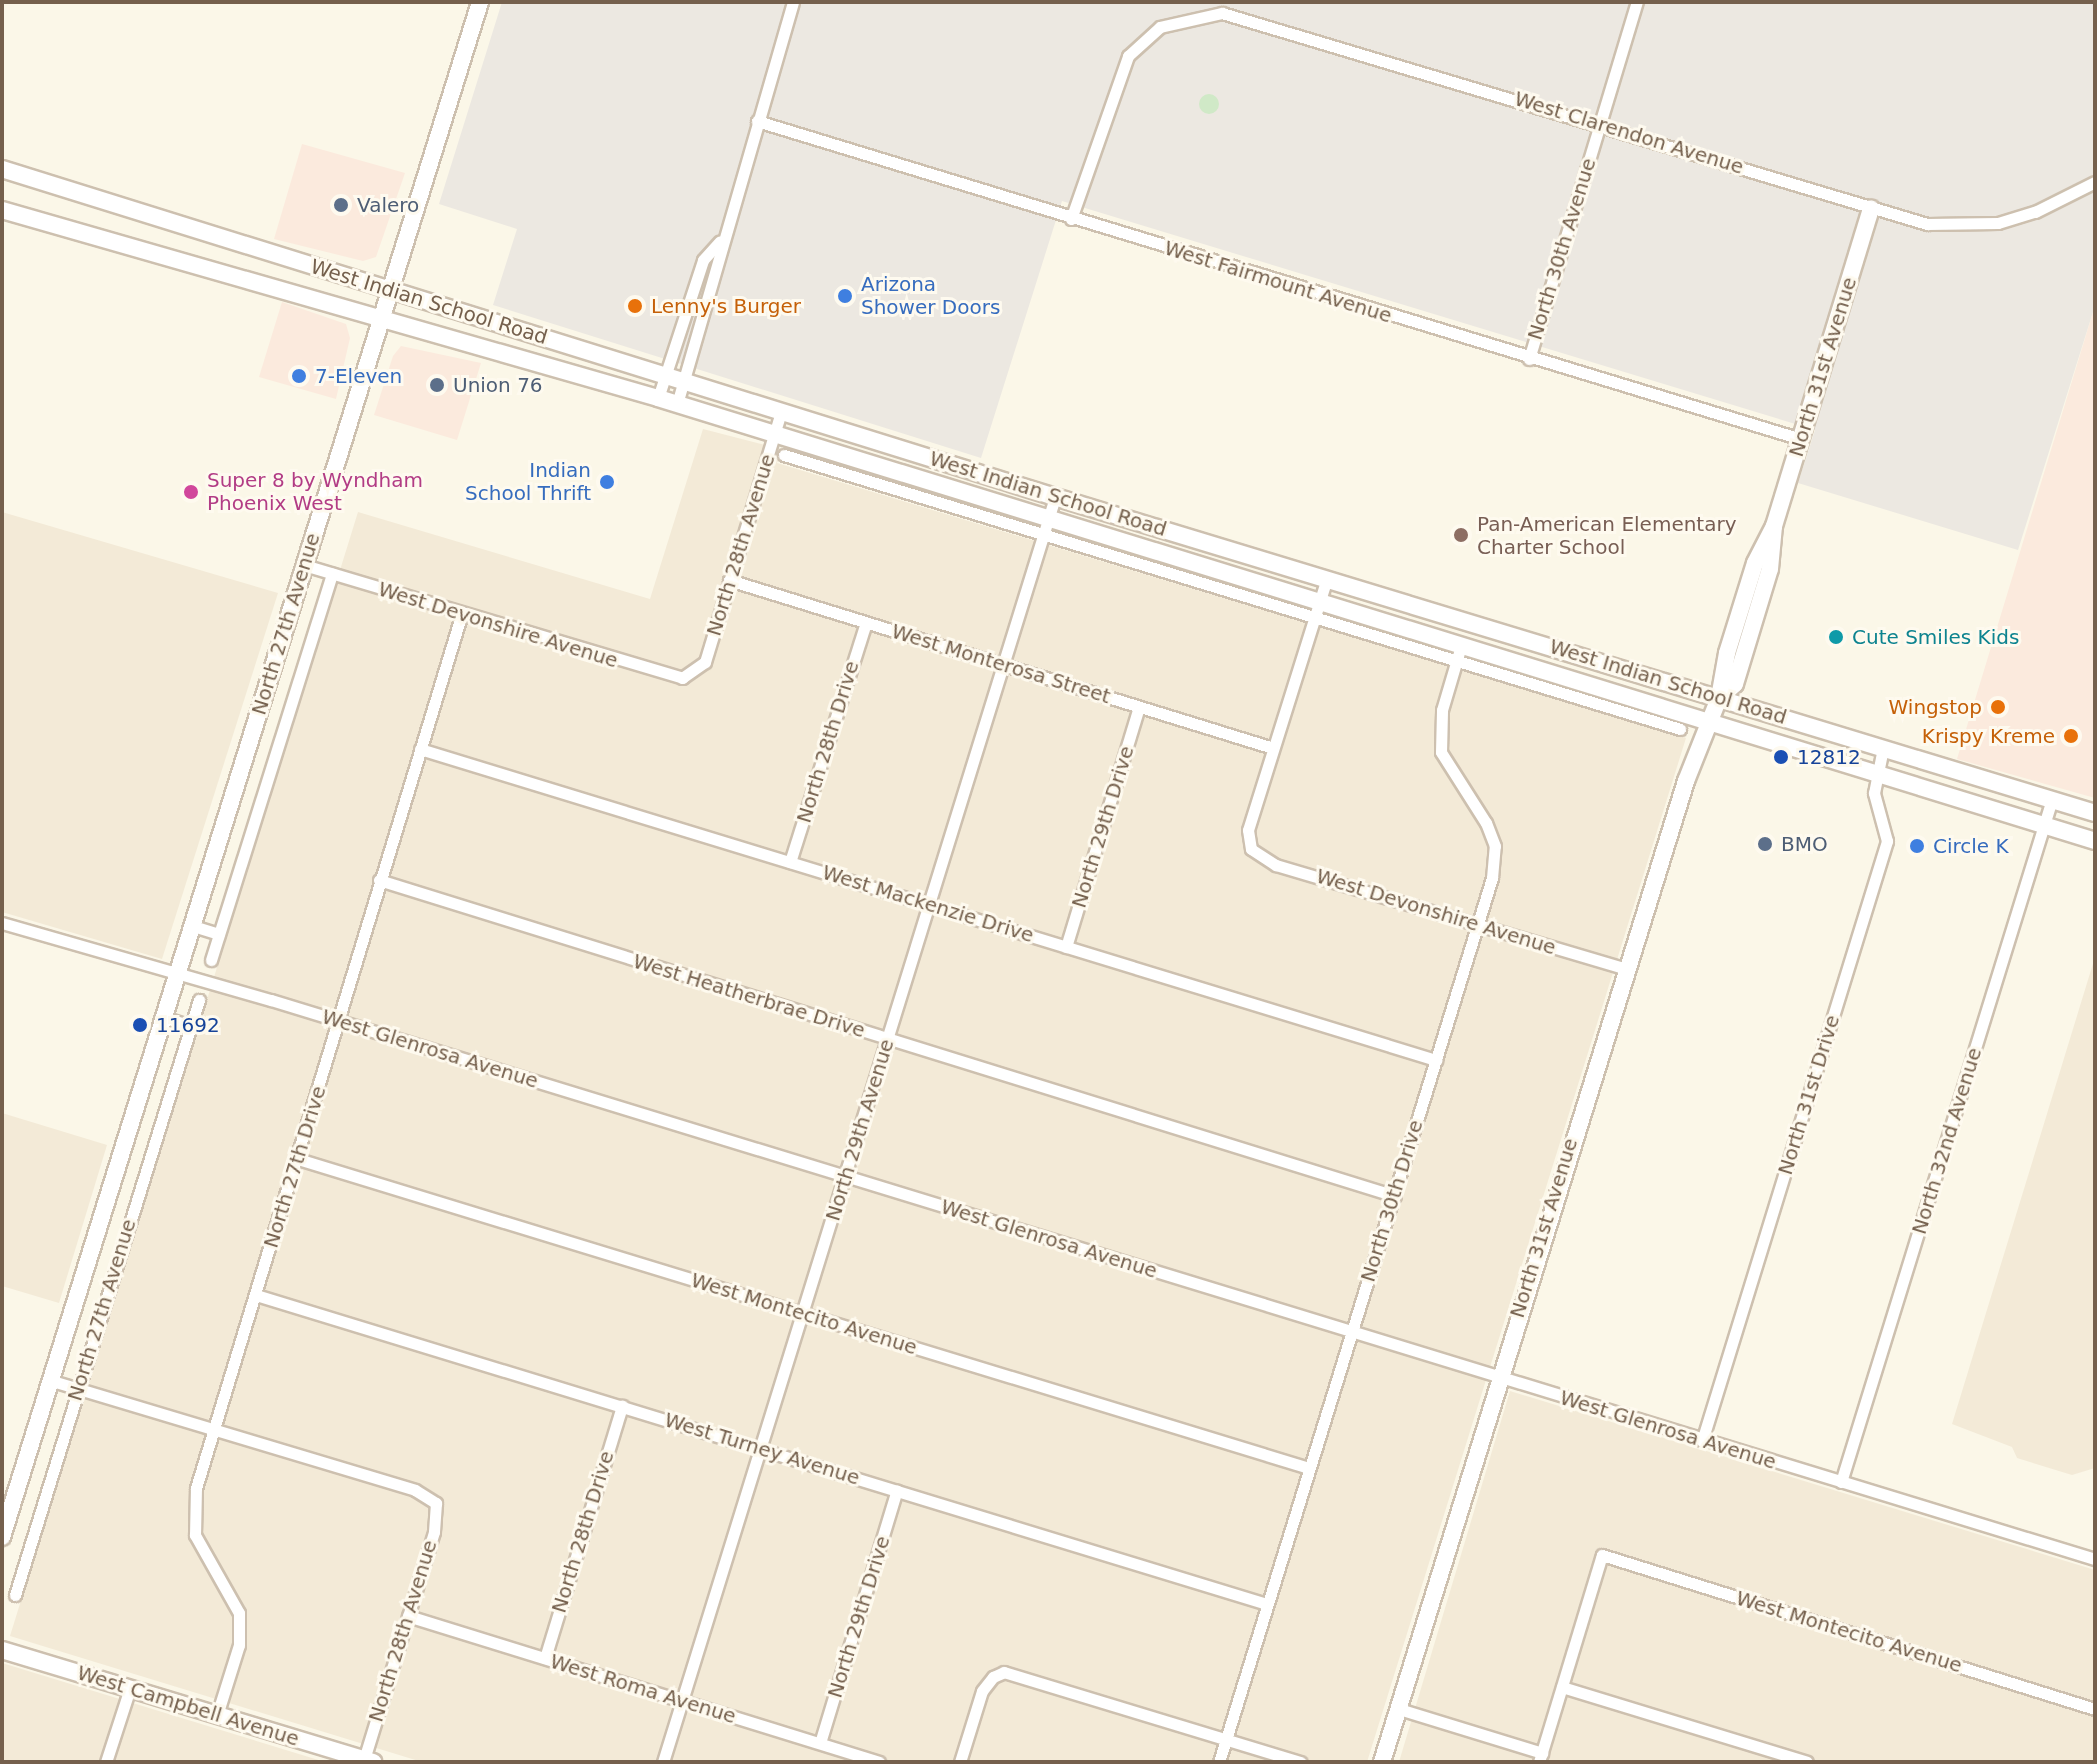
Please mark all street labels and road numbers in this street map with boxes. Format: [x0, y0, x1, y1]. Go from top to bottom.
street label: West Clarendon Avenue [1512, 87, 1746, 179]
street label: North 30th Avenue [1523, 155, 1601, 343]
street label: West Fairmount Avenue [1161, 236, 1395, 328]
street label: West Indian School Road [308, 254, 550, 350]
street label: North 31st Avenue [1784, 274, 1862, 460]
street label: West Indian School Road [927, 446, 1169, 542]
street label: North 28th Avenue [702, 451, 780, 639]
street label: North 27th Avenue [247, 530, 325, 718]
street label: West Devonshire Avenue [375, 577, 621, 673]
street label: West Monterosa Street [889, 619, 1113, 709]
street label: West Indian School Road [1547, 634, 1789, 730]
street label: North 28th Drive [792, 658, 864, 826]
street label: North 29th Drive [1067, 743, 1139, 911]
street label: West Mackenzie Drive [819, 860, 1037, 948]
street label: West Devonshire Avenue [1313, 864, 1559, 960]
street label: West Heatherbrae Drive [630, 949, 868, 1043]
street label: West Glenrosa Avenue [319, 1005, 541, 1093]
street label: North 31st Drive [1773, 1012, 1845, 1178]
street label: North 29th Avenue [821, 1036, 899, 1224]
street label: North 32nd Avenue [1907, 1045, 1987, 1237]
street label: North 27th Drive [259, 1083, 331, 1251]
street label: North 30th Drive [1356, 1117, 1428, 1285]
street label: North 31st Avenue [1505, 1135, 1583, 1321]
street label: West Glenrosa Avenue [938, 1195, 1160, 1283]
street label: North 27th Avenue [63, 1216, 141, 1404]
street label: West Montecito Avenue [688, 1268, 920, 1360]
street label: West Glenrosa Avenue [1557, 1386, 1779, 1474]
street label: West Turney Avenue [662, 1408, 862, 1490]
street label: North 28th Drive [547, 1448, 619, 1616]
street label: North 29th Drive [823, 1533, 895, 1701]
street label: North 28th Avenue [364, 1537, 442, 1725]
street label: West Montecito Avenue [1733, 1586, 1965, 1678]
street label: West Roma Avenue [547, 1649, 739, 1729]
street label: West Campbell Avenue [74, 1661, 302, 1751]

